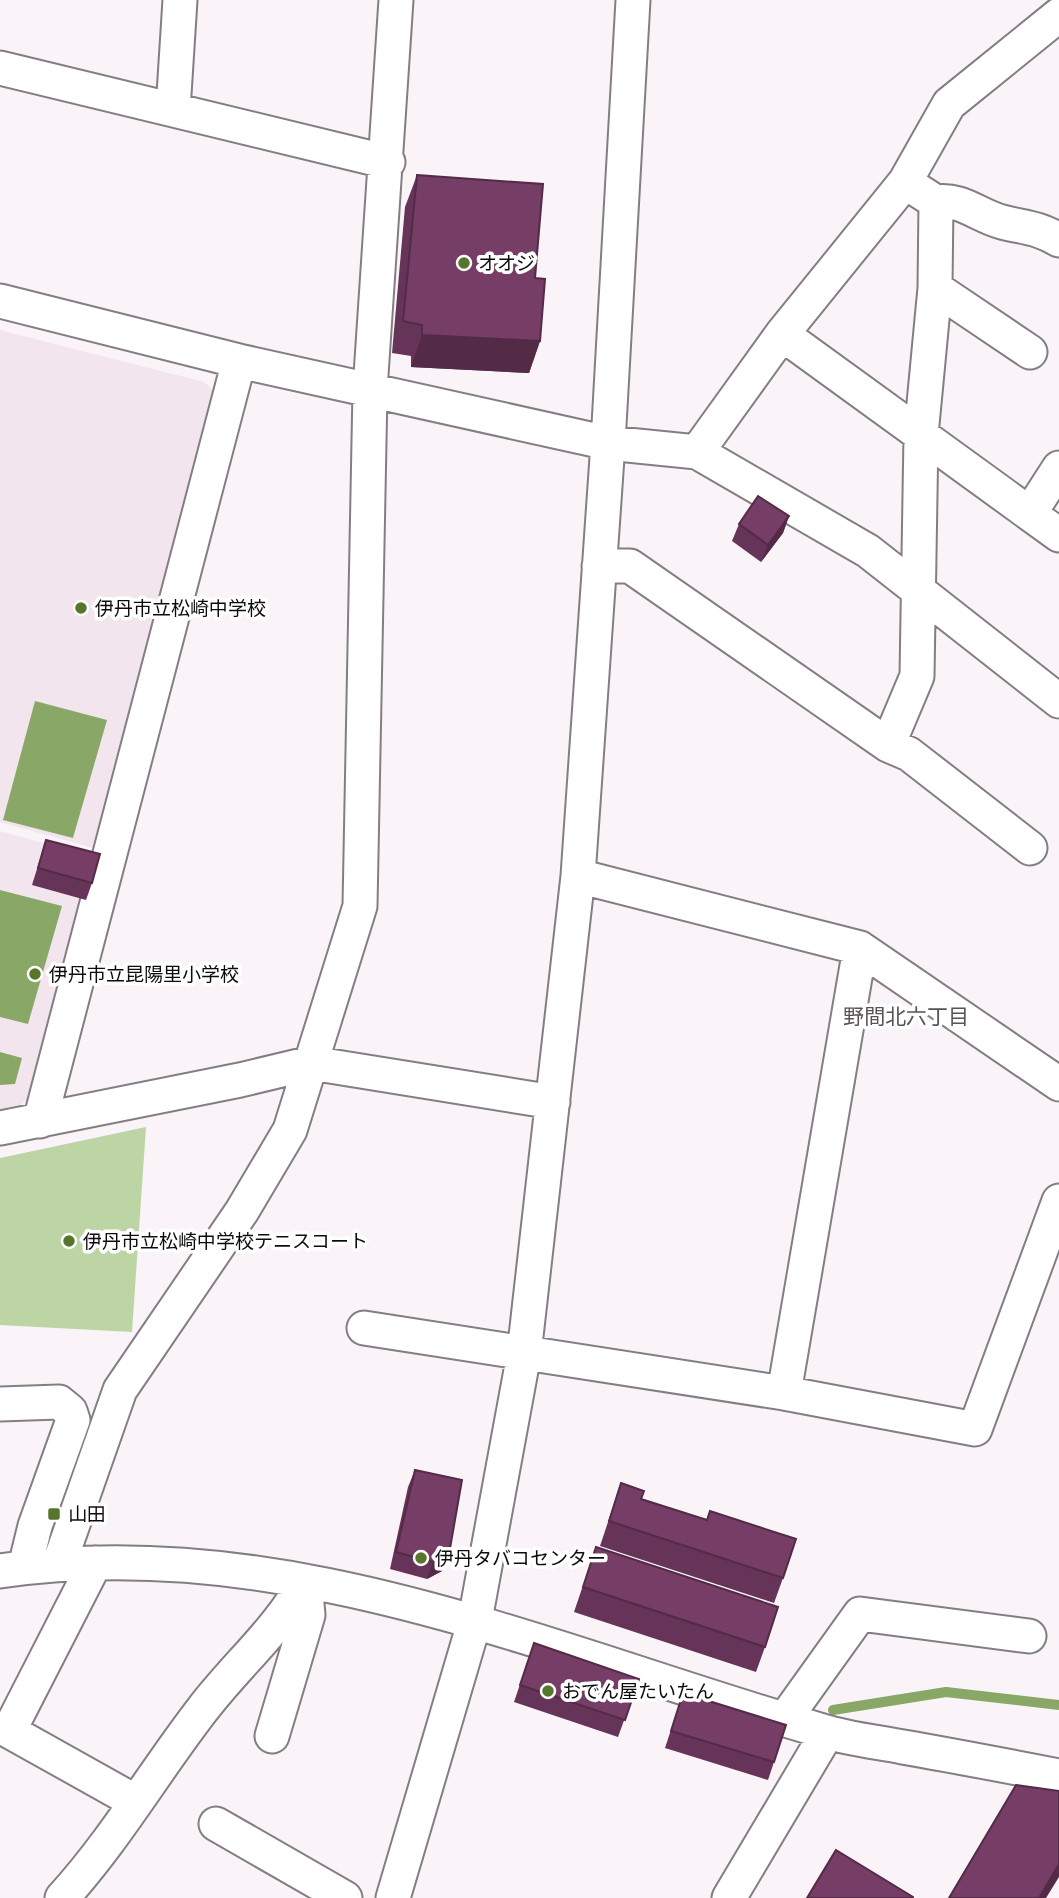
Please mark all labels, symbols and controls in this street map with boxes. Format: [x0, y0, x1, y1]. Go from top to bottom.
place label: オオジ [478, 251, 535, 274]
marker: オオジ [456, 255, 472, 271]
place label: 伊丹市立松崎中学校 [95, 596, 266, 619]
marker: 伊丹市立松崎中学校 [73, 600, 89, 616]
place label: 伊丹市立昆陽里小学校 [49, 962, 239, 985]
marker: 伊丹市立昆陽里小学校 [27, 966, 43, 982]
district label: 野間北六丁目 [843, 1003, 969, 1028]
place label: 伊丹市立松崎中学校テニスコート [83, 1229, 368, 1252]
marker: 伊丹市立松崎中学校テニスコート [61, 1233, 77, 1249]
place label: 山田 [68, 1502, 106, 1525]
marker: 山田 [46, 1506, 62, 1522]
place label: 伊丹タバコセンター [435, 1546, 606, 1569]
marker: 伊丹タバコセンター [413, 1550, 429, 1566]
place label: おでん屋たいたん [562, 1679, 714, 1702]
marker: おでん屋たいたん [540, 1683, 556, 1699]

